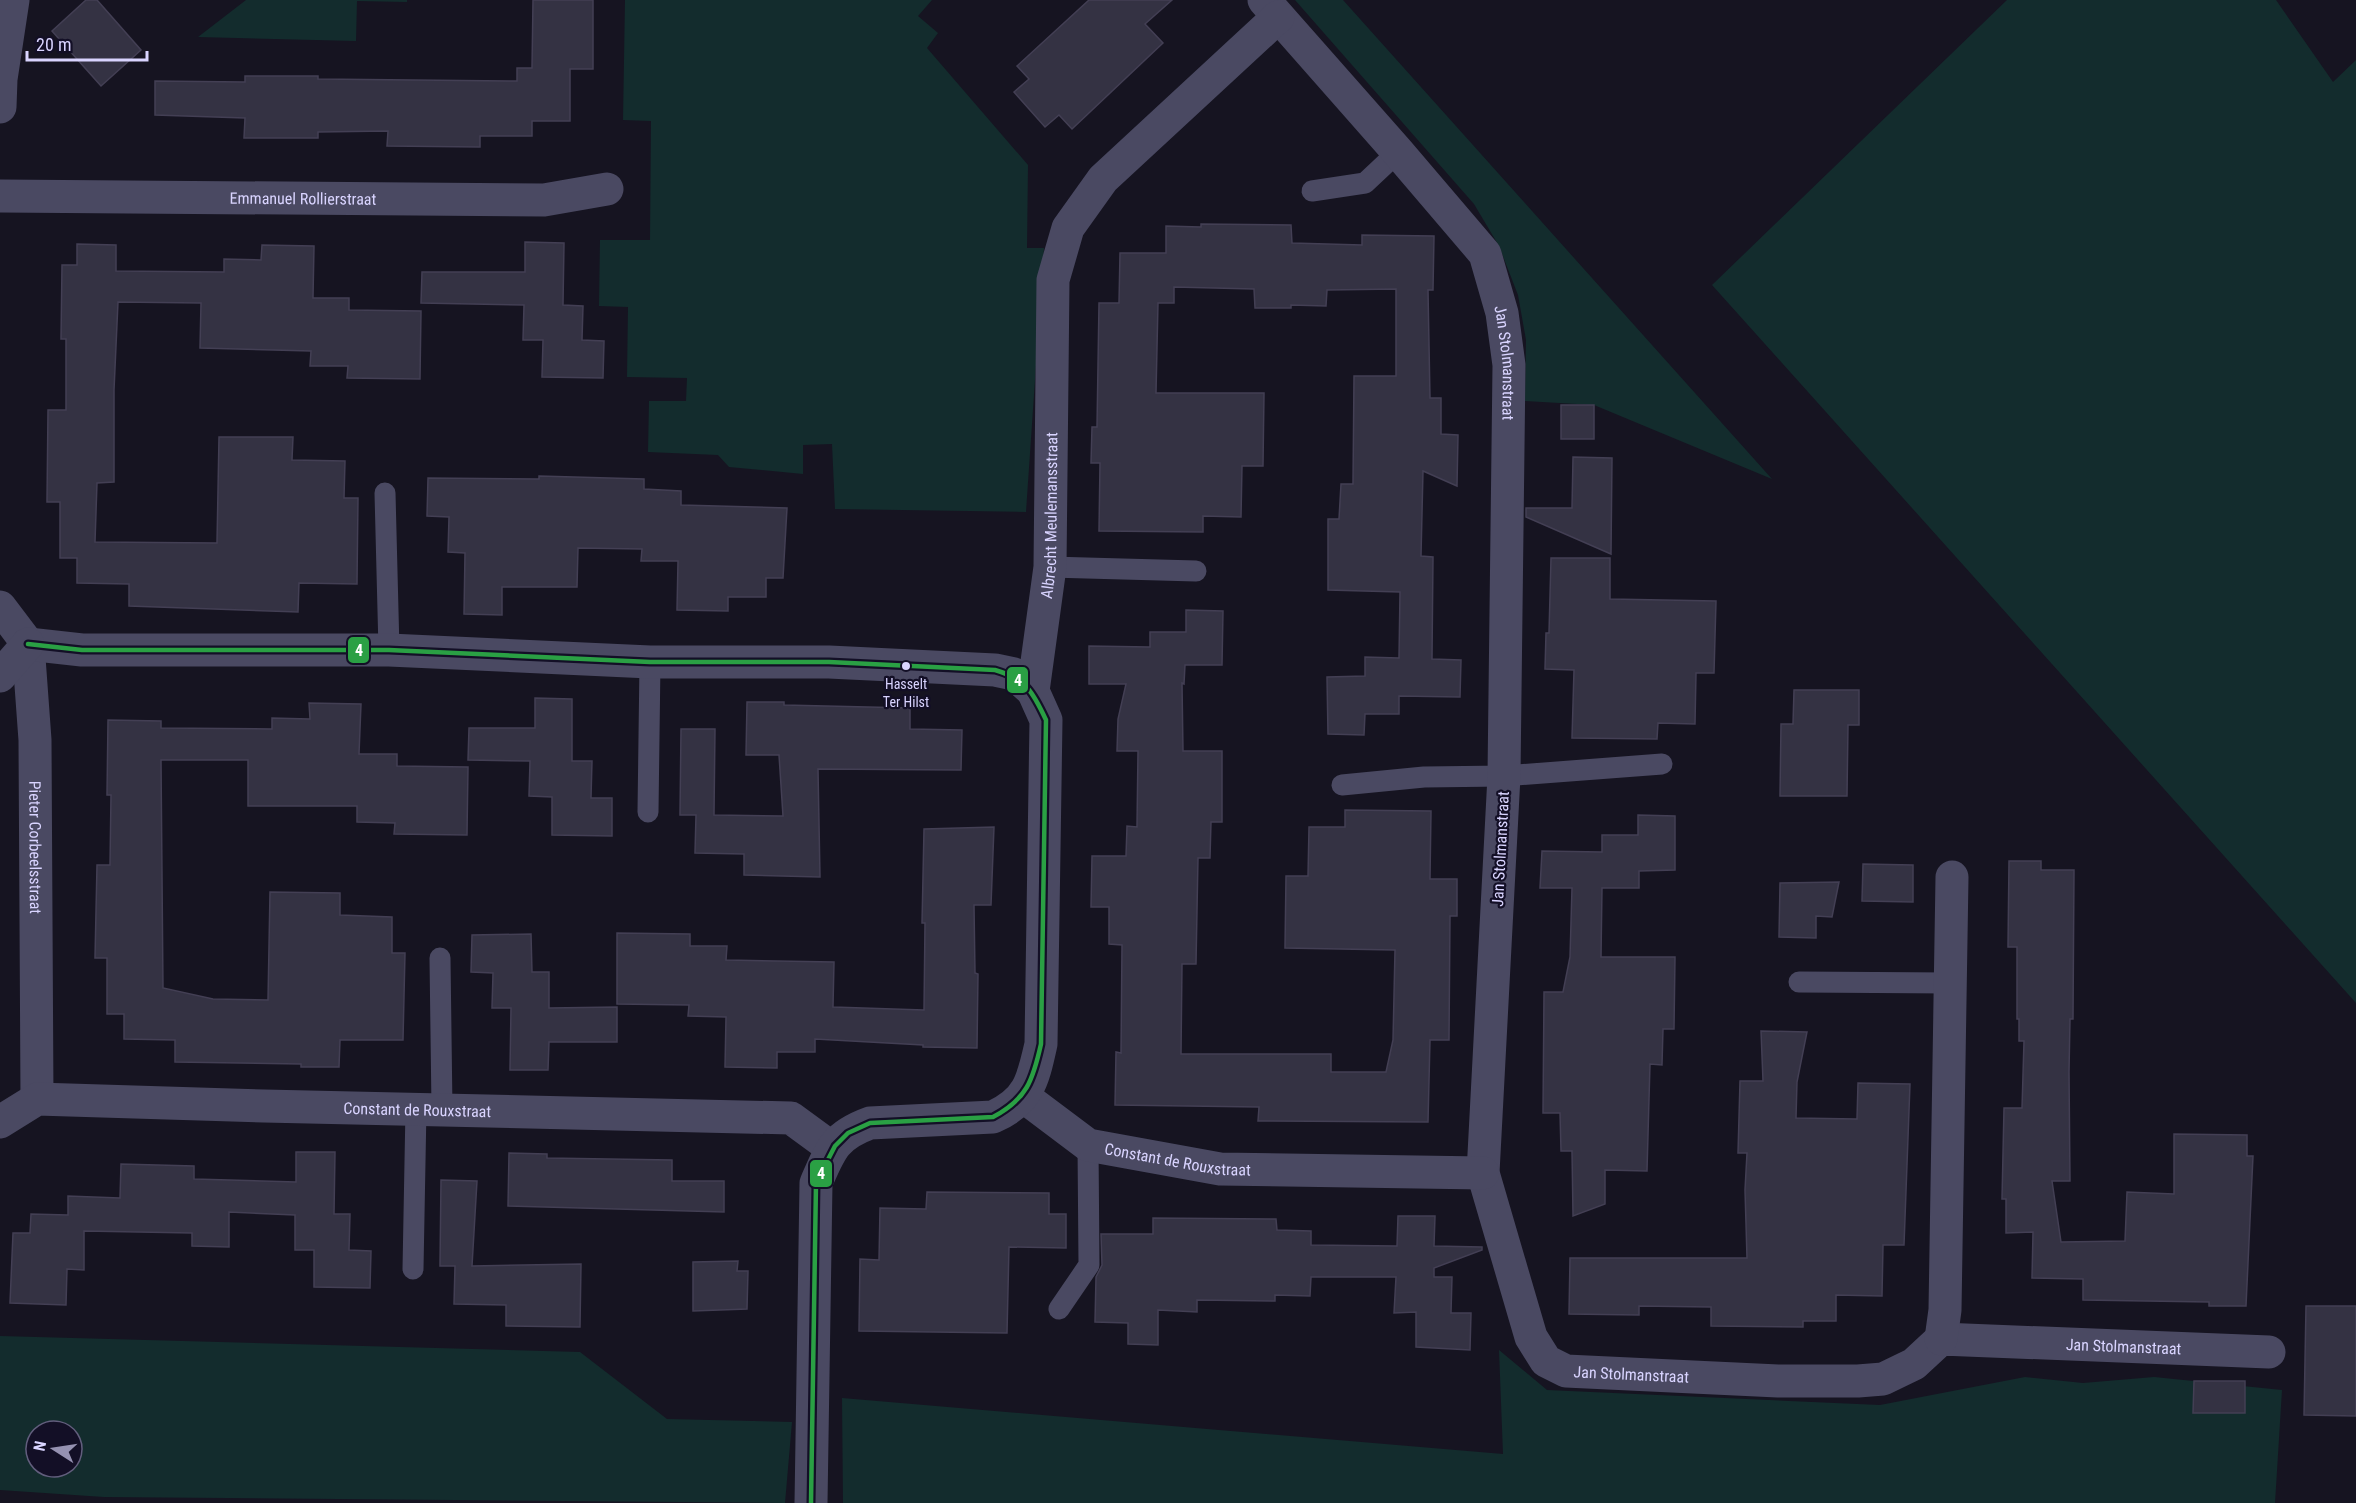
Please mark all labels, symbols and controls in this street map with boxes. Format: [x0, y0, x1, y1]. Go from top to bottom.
scale bar [27, 24, 147, 62]
text: 20 m [36, 34, 71, 55]
street label: Emmanuel Rollierstraat [230, 189, 377, 209]
street label: Jan Stolmanstraat [1490, 303, 1518, 421]
street label: Albrecht Meulemansstraat [1037, 432, 1061, 600]
line badge: 4 [347, 636, 370, 664]
text: 4 [355, 641, 363, 660]
marker: Hasselt Ter Hilst [900, 660, 912, 672]
line badge: 4 [1006, 666, 1029, 694]
text: 4 [1014, 671, 1022, 690]
place label: Hasselt Ter Hilst [883, 676, 929, 710]
street label: Pieter Corbeelsstraat [25, 781, 45, 914]
street label: Jan Stolmanstraat [1488, 791, 1513, 907]
street label: Constant de Rouxstraat [343, 1099, 492, 1121]
street label: Constant de Rouxstraat [1103, 1139, 1251, 1179]
line badge: 4 [809, 1159, 833, 1188]
text: 4 [817, 1164, 825, 1183]
street label: Jan Stolmanstraat [2065, 1335, 2182, 1359]
street label: Jan Stolmanstraat [1573, 1362, 1690, 1387]
north arrow [24, 1419, 84, 1479]
text: N [30, 1439, 50, 1453]

